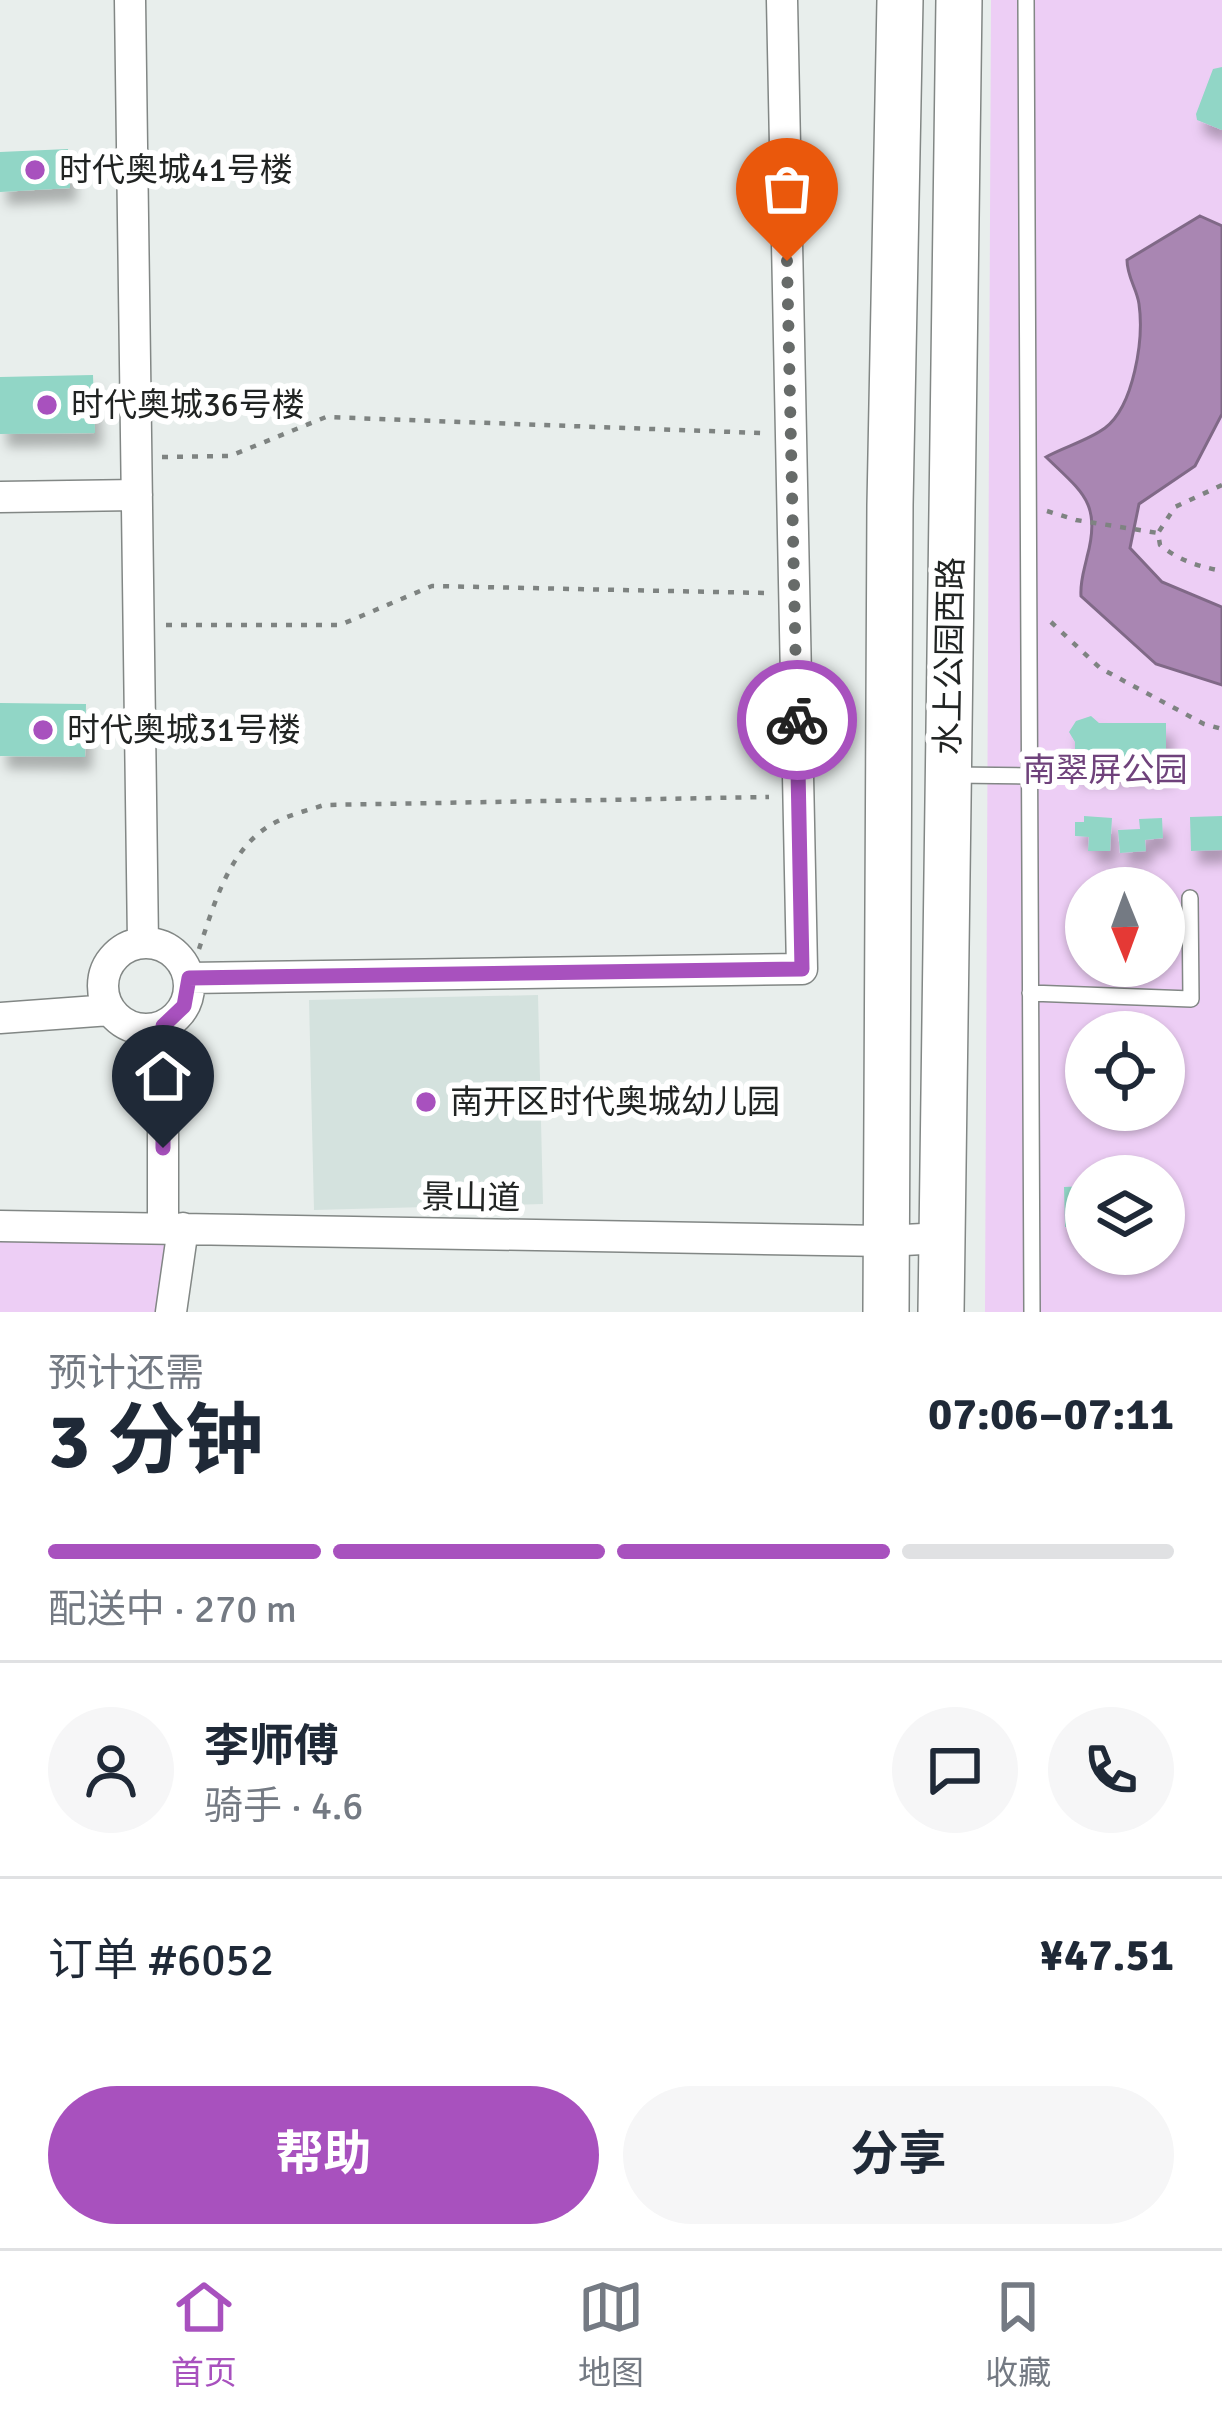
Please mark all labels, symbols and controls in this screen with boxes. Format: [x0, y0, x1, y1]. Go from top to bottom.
pin [736, 138, 838, 261]
place label: 时代奥城41号楼 [59, 150, 293, 191]
icon: bag [754, 156, 820, 222]
marker: 时代奥城41号楼 [22, 157, 48, 183]
place label: 时代奥城36号楼 [71, 385, 305, 426]
marker: 时代奥城36号楼 [34, 392, 60, 418]
street label: 水上公园西路 [928, 557, 972, 755]
courier [737, 660, 857, 780]
icon: bike [764, 687, 830, 753]
place label: 时代奥城31号楼 [67, 710, 301, 751]
marker: 时代奥城31号楼 [30, 717, 56, 743]
park label: 南翠屏公园 [1023, 750, 1188, 791]
north arrow [1065, 867, 1185, 987]
map controls [1065, 867, 1185, 1275]
button: locate [1065, 1011, 1185, 1131]
pin [112, 1025, 214, 1148]
icon: home [130, 1043, 196, 1109]
place label: 南开区时代奥城幼儿园 [450, 1082, 780, 1123]
marker: 南开区时代奥城幼儿园 [413, 1089, 439, 1115]
button: layers [1065, 1155, 1185, 1275]
street label: 景山道 [421, 1177, 521, 1219]
text: 预计还需 [48, 1349, 204, 1397]
text: 07:06–07:11 [928, 1387, 1174, 1442]
text: 3 分钟 [48, 1394, 263, 1490]
text: 配送中 · 270 m [48, 1585, 297, 1633]
button: person [48, 1707, 174, 1833]
button: chat [892, 1707, 1018, 1833]
button: phone [1048, 1707, 1174, 1833]
text: 李师傅 [204, 1719, 339, 1774]
text: 骑手 · 4.6 [204, 1782, 363, 1830]
text: ¥47.51 [1040, 1928, 1174, 1983]
text: 订单 #6052 [48, 1933, 274, 1988]
button: 帮助 [48, 2086, 599, 2224]
button: 分享 [623, 2086, 1174, 2224]
tab: 首页 [171, 2274, 237, 2394]
tab: 地图 [578, 2274, 644, 2394]
tab: 收藏 [985, 2274, 1051, 2394]

